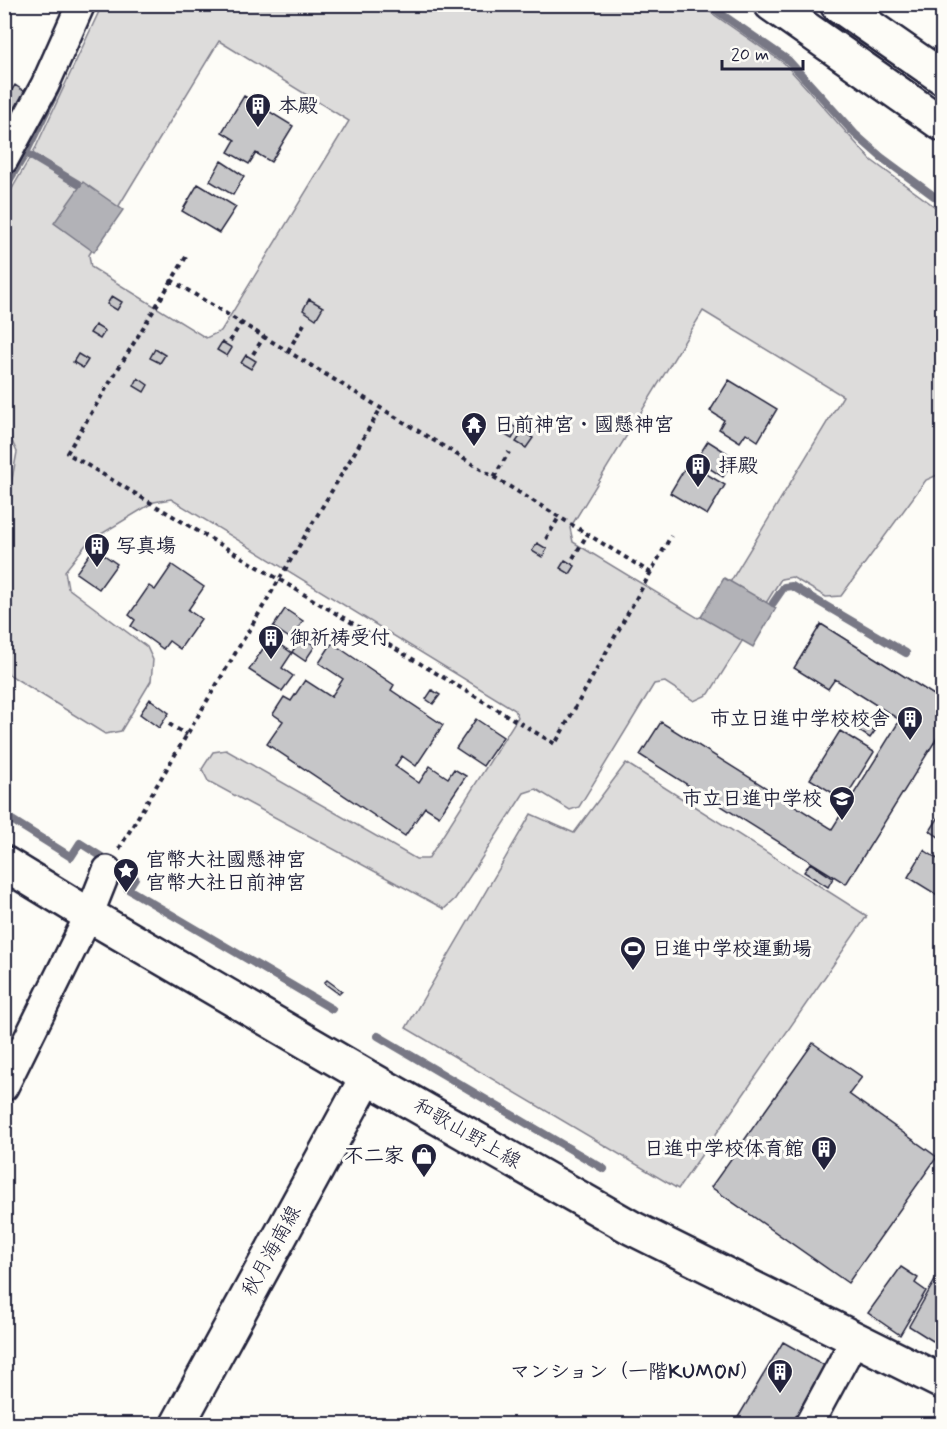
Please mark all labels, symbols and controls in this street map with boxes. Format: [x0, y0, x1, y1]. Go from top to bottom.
scale bar [722, 33, 803, 71]
text: 20 m [731, 43, 769, 67]
building icon: 本殿 [243, 91, 273, 129]
place label: 本殿 [278, 93, 318, 120]
temple icon: 日前神宮・國懸神宮 [459, 410, 489, 448]
place label: 日前神宮・國懸神宮 [494, 412, 674, 439]
building icon: 拝殿 [683, 451, 713, 489]
place label: 拝殿 [718, 453, 758, 480]
building icon: 写真塲 [82, 531, 112, 569]
place label: 写真塲 [116, 533, 176, 560]
building icon: 御祈祷受付 [256, 623, 286, 661]
place label: 御祈祷受付 [290, 625, 390, 652]
building icon: 市立日進中学校校舎 [895, 704, 925, 742]
place label: 市立日進中学校校舎 [710, 706, 890, 733]
school or university icon: 市立日進中学校 [827, 784, 857, 822]
place label: 市立日進中学校 [682, 786, 822, 813]
place label: 官幣大社國懸神宮 官幣大社日前神宮 [146, 847, 306, 897]
place icon: 官幣大社國懸神宮 官幣大社日前神宮 [111, 856, 141, 894]
sports icon: 日進中学校運動場 [618, 934, 648, 972]
place label: 日進中学校運動場 [652, 936, 812, 963]
street label: 和歌山野上線 [408, 1092, 526, 1176]
building icon: 日進中学校体育館 [809, 1134, 839, 1172]
place label: 日進中学校体育館 [644, 1136, 804, 1163]
shop icon: 不二家 [409, 1141, 439, 1179]
place label: 不二家 [344, 1143, 404, 1170]
street label: 秋月海南線 [236, 1201, 308, 1301]
building icon: マンション（一階KUMON） [765, 1357, 795, 1395]
place label: マンション（一階KUMON） [510, 1359, 760, 1386]

